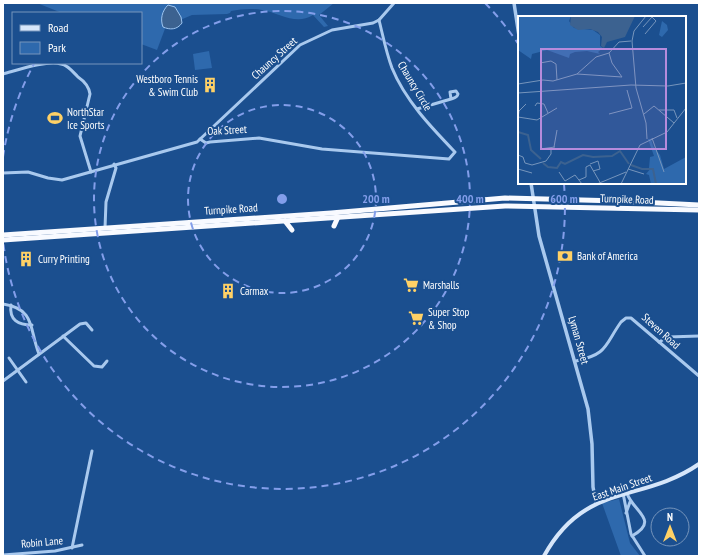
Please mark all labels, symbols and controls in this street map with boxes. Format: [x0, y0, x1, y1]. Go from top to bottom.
legend [12, 12, 142, 64]
inset map [518, 16, 686, 184]
text: Road [48, 20, 68, 35]
street label: Chauncy Street [248, 34, 300, 82]
text: Park [48, 40, 66, 55]
street label: Chauncy Circle [395, 59, 435, 114]
place label: Westboro Tennis & Swim Club [136, 72, 198, 99]
building icon: Westboro Tennis & Swim Club [201, 76, 219, 94]
place label: NorthStar Ice Sports [67, 105, 105, 132]
sports icon: NorthStar Ice Sports [46, 109, 64, 127]
street label: Oak Street [207, 122, 247, 138]
text: 200 m [362, 191, 390, 206]
text: 400 m [456, 191, 484, 206]
text: 600 m [550, 191, 578, 206]
street label: Turnpike Road [600, 191, 654, 207]
centre of rings [275, 192, 289, 206]
street label: Turnpike Road [204, 200, 258, 218]
bank icon: Bank of America [556, 247, 574, 265]
place label: Bank of America [577, 249, 638, 263]
building icon: Curry Printing [17, 250, 35, 268]
place label: Curry Printing [38, 252, 90, 266]
supermarket icon: Marshalls [402, 276, 420, 294]
place label: Marshalls [423, 278, 460, 292]
building icon: Carmax [219, 282, 237, 300]
place label: Carmax [240, 284, 269, 298]
place label: Super Stop & Shop [428, 305, 470, 332]
supermarket icon: Super Stop & Shop [407, 309, 425, 327]
street label: Steven Road [639, 310, 683, 352]
street label: Lyman Street [565, 314, 593, 366]
street label: East Main Street [590, 470, 654, 504]
north arrow [650, 507, 690, 547]
text: N [667, 510, 673, 524]
street label: Robin Lane [20, 533, 64, 551]

